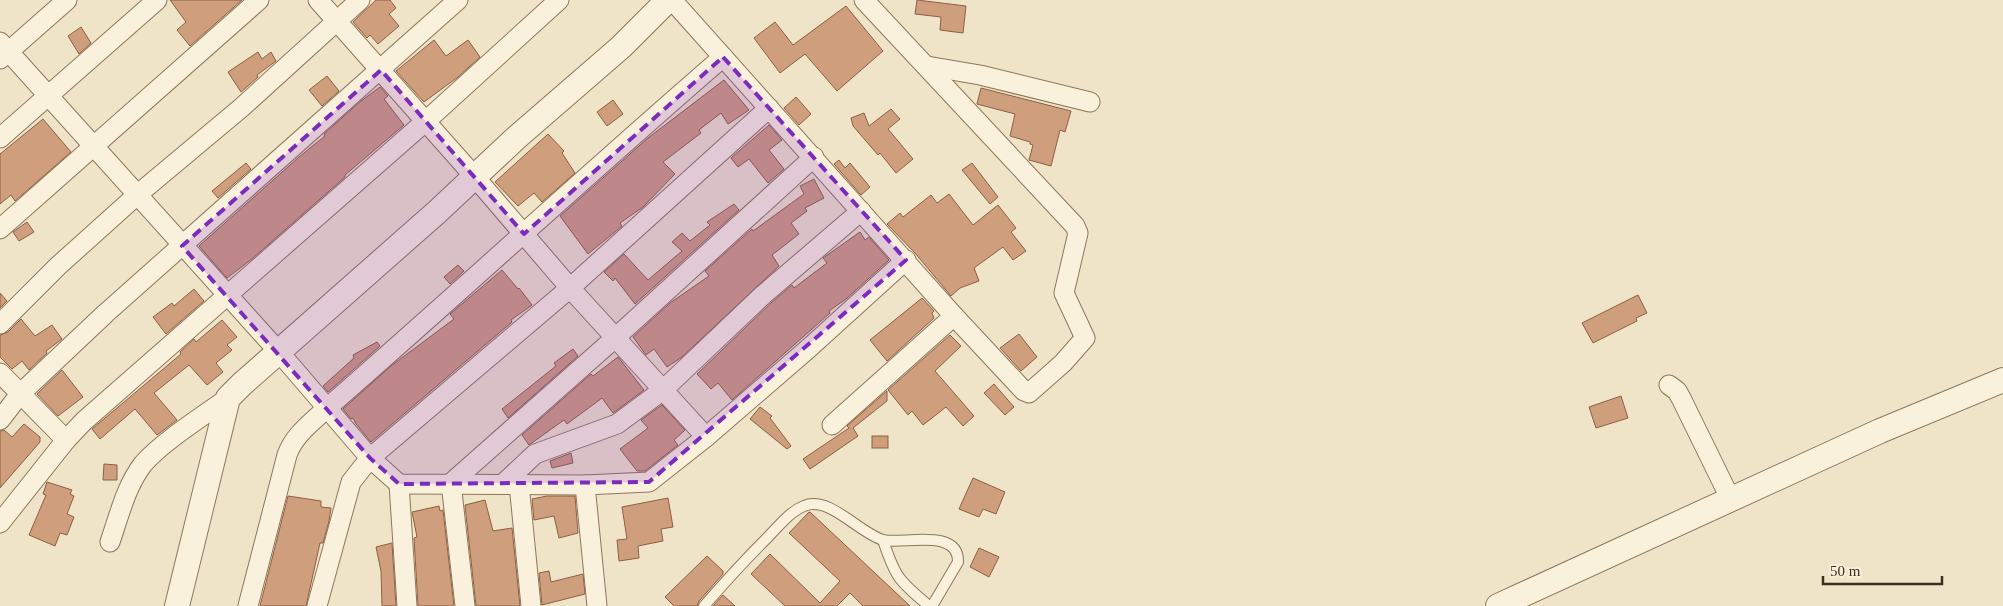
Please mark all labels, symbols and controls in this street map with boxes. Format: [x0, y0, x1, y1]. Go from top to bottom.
scale bar [1823, 554, 1942, 586]
text: 50 m [1830, 563, 1861, 579]

